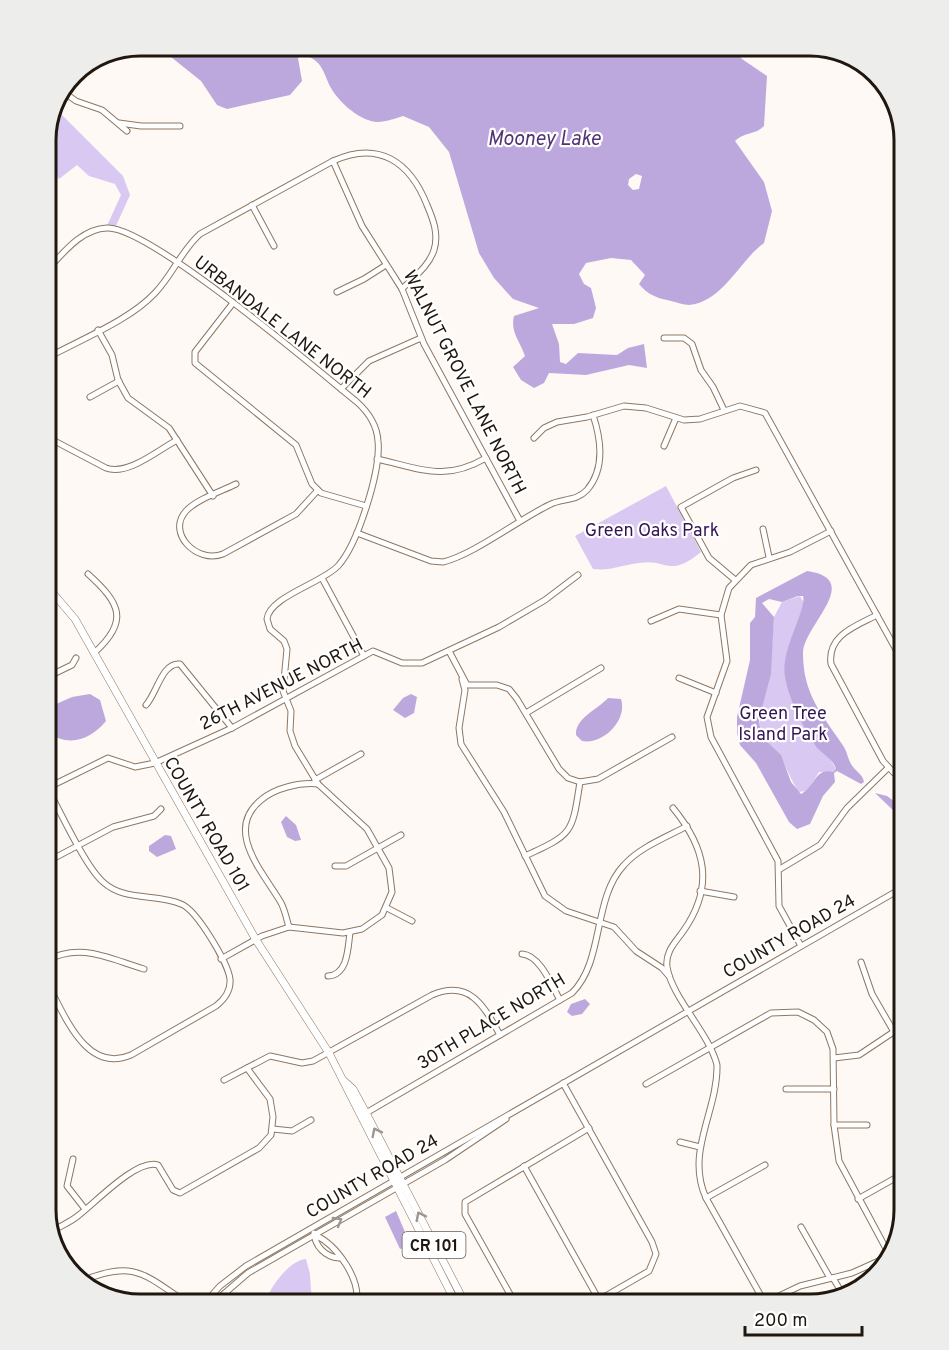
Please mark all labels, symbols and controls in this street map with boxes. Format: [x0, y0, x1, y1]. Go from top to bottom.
water label: Mooney Lake [487, 127, 601, 153]
street label: URBANDALE LANE NORTH [189, 252, 375, 405]
street label: WALNUT GROVE LANE NORTH [397, 267, 530, 499]
park label: Green Oaks Park [585, 520, 719, 543]
street label: 26TH AVENUE NORTH [196, 634, 367, 737]
park label: Green Tree Island Park [738, 703, 828, 747]
street label: COUNTY ROAD 101 [158, 753, 254, 897]
street label: COUNTY ROAD 24 [719, 890, 860, 985]
street label: 30TH PLACE NORTH [413, 969, 570, 1076]
one-way arrow [372, 1128, 383, 1139]
street label: COUNTY ROAD 24 [302, 1130, 443, 1225]
one-way arrow [415, 1211, 427, 1222]
one-way arrow [332, 1217, 342, 1229]
road number: CR 101 [402, 1232, 466, 1258]
scale bar [745, 1299, 862, 1337]
text: 200 m [754, 1310, 807, 1333]

